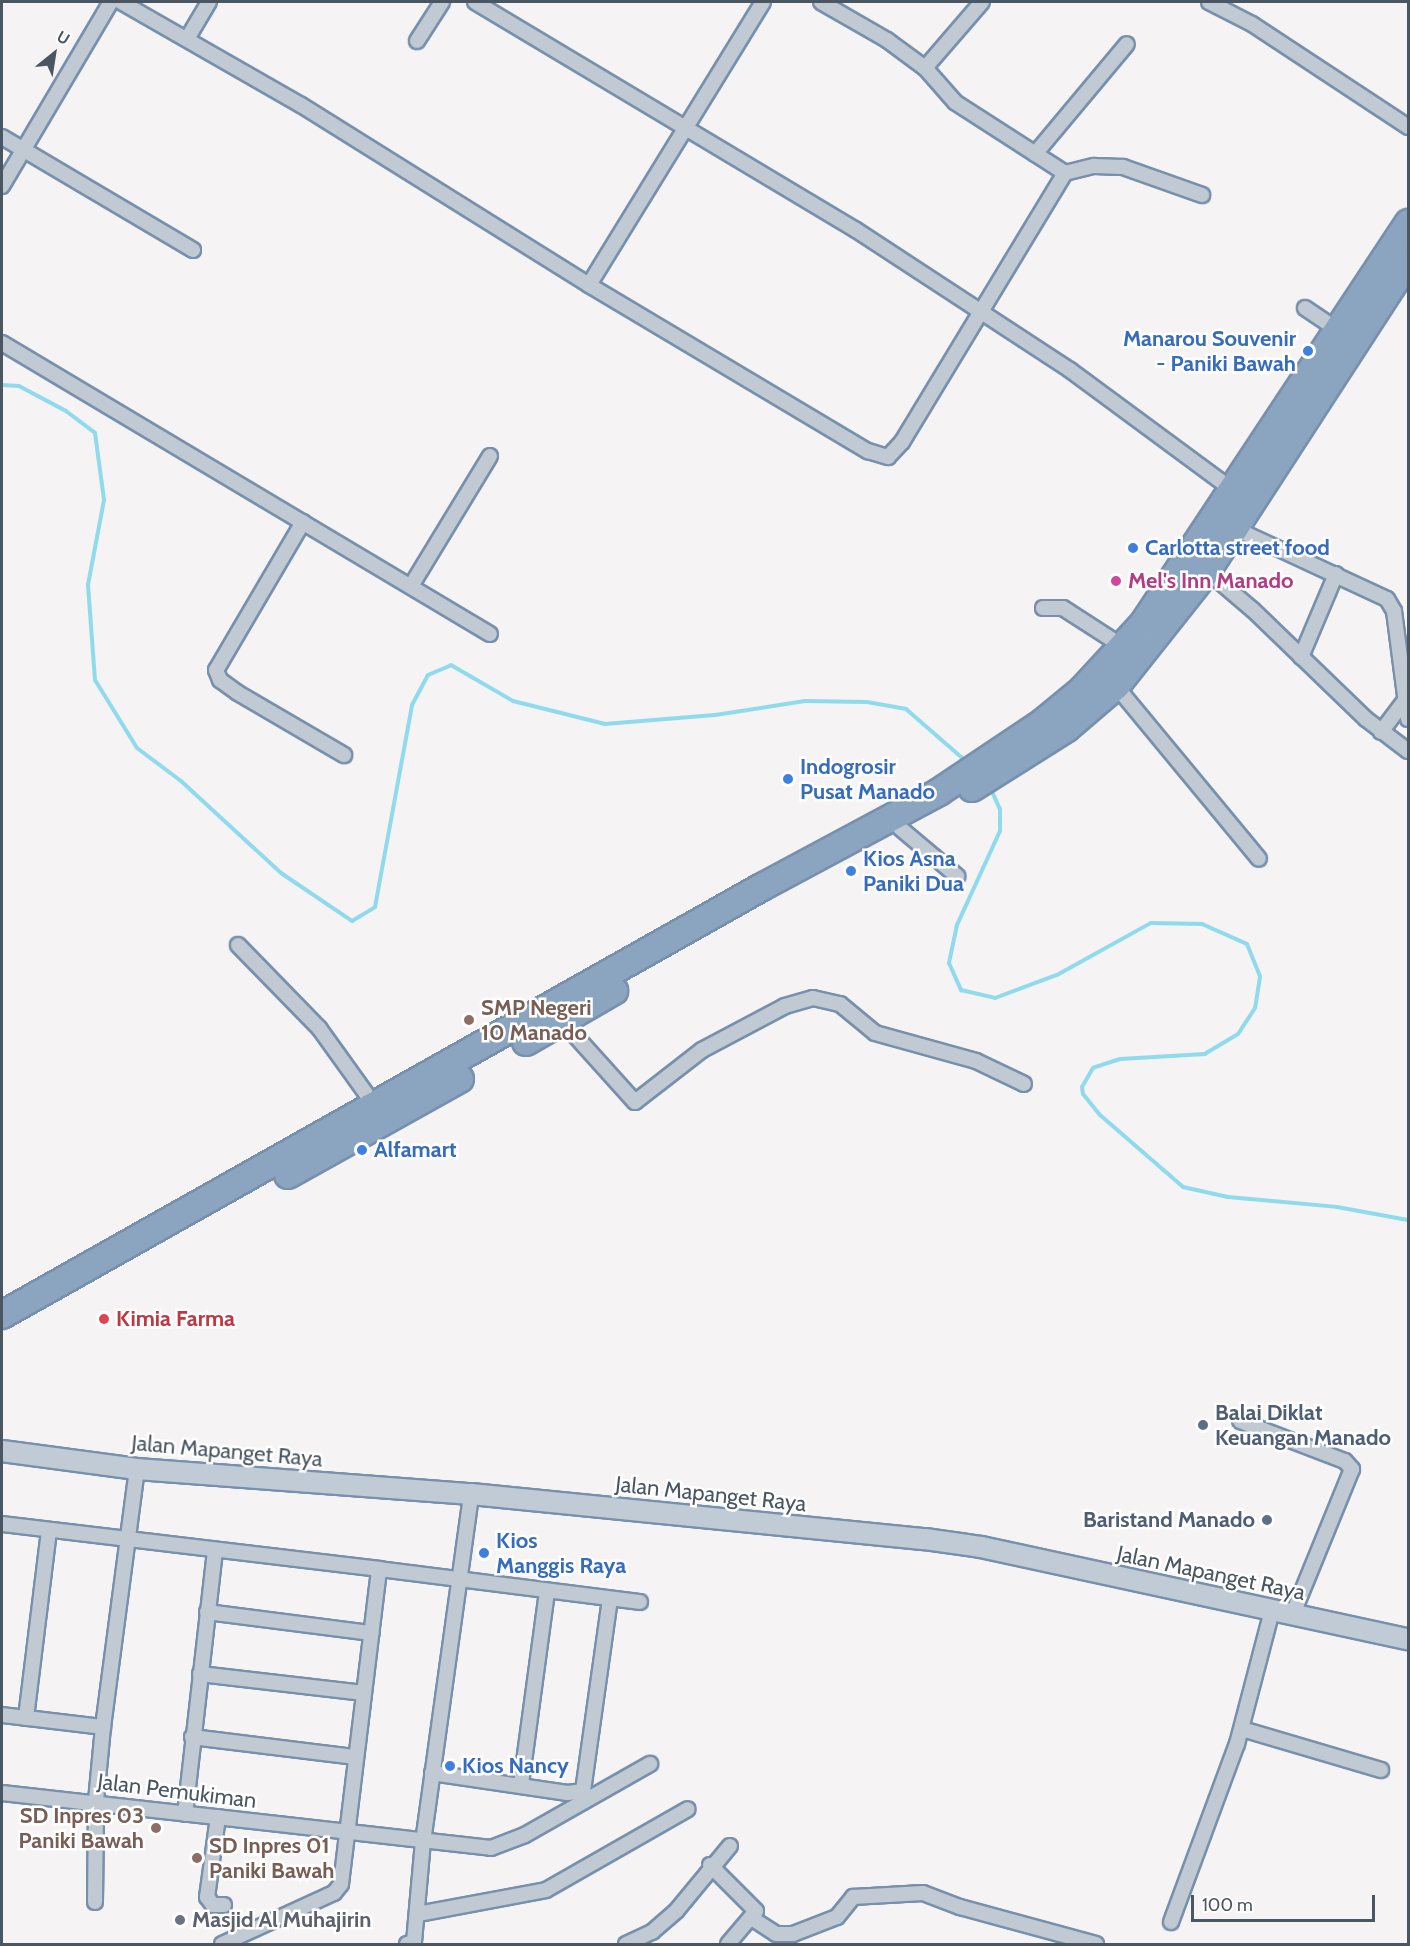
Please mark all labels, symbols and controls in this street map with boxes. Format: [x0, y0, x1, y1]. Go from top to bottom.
north arrow [24, 24, 84, 84]
text: U [54, 27, 73, 49]
place label: Manarou Souvenir - Paniki Bawah [1123, 325, 1296, 376]
marker: Manarou Souvenir - Paniki Bawah [1301, 344, 1315, 358]
place label: Carlotta street food [1145, 535, 1330, 561]
marker: Carlotta street food [1126, 541, 1140, 555]
place label: Mel's Inn Manado [1128, 568, 1294, 594]
marker: Mel's Inn Manado [1109, 574, 1123, 588]
place label: Indogrosir Pusat Manado [800, 753, 935, 804]
marker: Indogrosir Pusat Manado [781, 772, 795, 786]
place label: Kios Asna Paniki Dua [863, 845, 964, 896]
marker: Kios Asna Paniki Dua [844, 864, 858, 878]
place label: SMP Negeri 10 Manado [481, 994, 591, 1046]
marker: SMP Negeri 10 Manado [462, 1013, 476, 1027]
place label: Alfamart [374, 1137, 456, 1163]
marker: Alfamart [355, 1143, 369, 1157]
place label: Kimia Farma [116, 1306, 235, 1332]
marker: Kimia Farma [97, 1312, 111, 1326]
place label: Balai Diklat Keuangan Manado [1215, 1399, 1391, 1450]
marker: Balai Diklat Keuangan Manado [1196, 1418, 1210, 1432]
street label: Jalan Mapanget Raya [130, 1429, 324, 1473]
street label: Jalan Mapanget Raya [614, 1471, 808, 1517]
place label: Baristand Manado [1083, 1507, 1255, 1533]
marker: Baristand Manado [1260, 1513, 1274, 1527]
place label: Kios Manggis Raya [496, 1527, 626, 1579]
street label: Jalan Mapanget Raya [1114, 1540, 1308, 1606]
marker: Kios Manggis Raya [477, 1546, 491, 1560]
place label: Kios Nancy [462, 1753, 569, 1779]
marker: Kios Nancy [443, 1759, 457, 1773]
street label: Jalan Pemukiman [96, 1768, 258, 1814]
place label: SD Inpres 03 Paniki Bawah [19, 1802, 144, 1854]
marker: SD Inpres 03 Paniki Bawah [149, 1821, 163, 1835]
place label: SD Inpres 01 Paniki Bawah [209, 1832, 334, 1884]
marker: SD Inpres 01 Paniki Bawah [190, 1851, 204, 1865]
scale bar [1194, 1883, 1378, 1921]
text: 100 m [1202, 1894, 1253, 1916]
place label: Masjid Al Muhajirin [192, 1907, 371, 1933]
marker: Masjid Al Muhajirin [173, 1913, 187, 1927]

